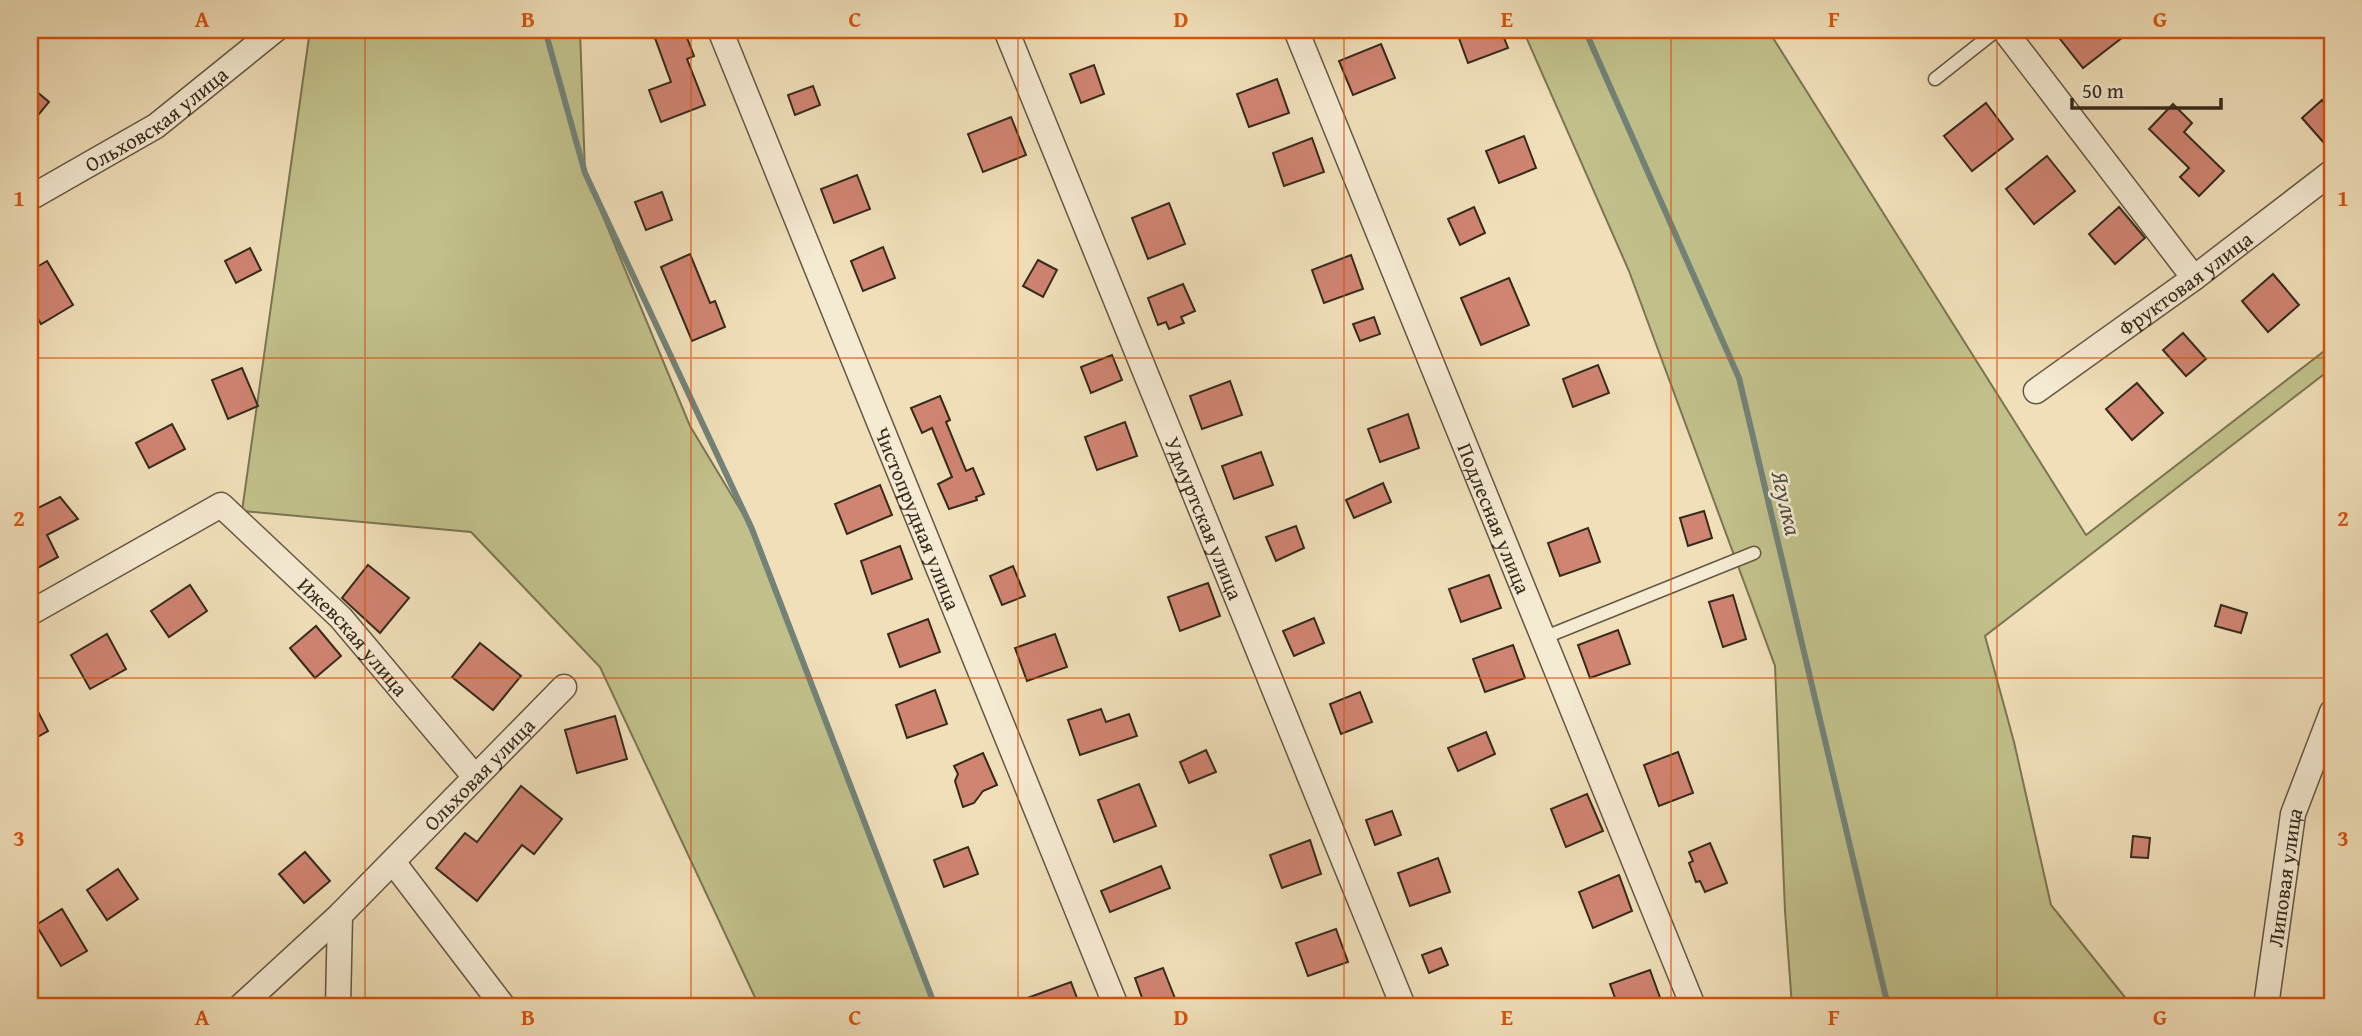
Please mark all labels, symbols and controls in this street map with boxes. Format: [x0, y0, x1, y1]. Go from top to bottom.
text: A [195, 2, 210, 35]
text: B [521, 2, 535, 35]
text: C [848, 2, 862, 35]
text: D [1174, 2, 1189, 35]
text: E [1501, 2, 1513, 35]
text: F [1828, 2, 1840, 35]
text: G [2153, 2, 2167, 35]
street label: Ольховская улица [79, 59, 234, 179]
scale bar [2072, 66, 2220, 110]
text: 50 m [2082, 75, 2124, 106]
text: 1 [13, 181, 25, 214]
text: 1 [2337, 181, 2349, 214]
street label: Фруктовая улица [2112, 223, 2259, 343]
street label: Чистопрудная улица [867, 422, 969, 615]
street label: Удмуртская улица [1157, 432, 1252, 604]
street label: Подлесная улица [1450, 438, 1539, 598]
water label: Ягулка [1763, 466, 1811, 539]
text: 2 [13, 501, 25, 534]
text: 2 [2337, 501, 2349, 534]
street label: Ижевская улица [291, 570, 416, 703]
street label: Ольховая улица [416, 710, 542, 837]
street label: Липовая улица [2259, 802, 2310, 949]
text: 3 [13, 821, 25, 854]
text: 3 [2337, 821, 2349, 854]
text: A [195, 1000, 210, 1033]
text: B [521, 1000, 535, 1033]
text: C [848, 1000, 862, 1033]
text: D [1174, 1000, 1189, 1033]
text: E [1501, 1000, 1513, 1033]
text: F [1828, 1000, 1840, 1033]
text: G [2153, 1000, 2167, 1033]

